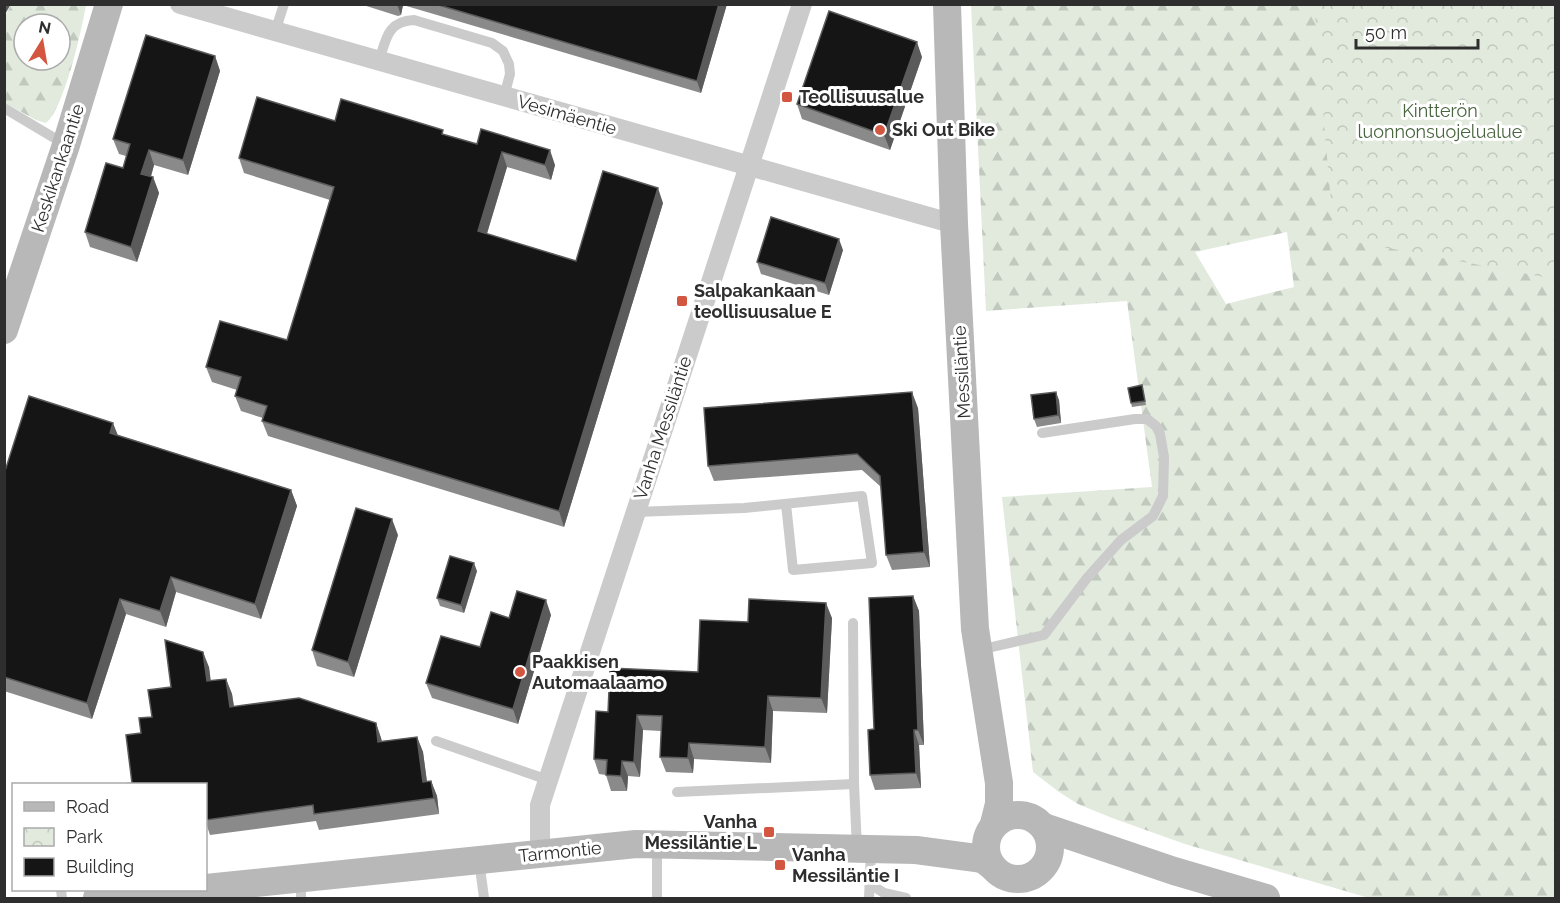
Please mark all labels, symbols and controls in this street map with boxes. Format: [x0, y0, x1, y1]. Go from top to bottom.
north arrow [12, 12, 72, 72]
scale bar [1356, 12, 1478, 50]
text: N [37, 17, 53, 38]
text: 50 m [1365, 22, 1407, 43]
place label: Teollisuusalue [799, 86, 924, 107]
street label: Vesimäentie [515, 90, 619, 139]
marker: Teollisuusalue [780, 90, 794, 104]
park label: Kintterön luonnonsuojelualue [1358, 100, 1523, 142]
street label: Keskikankaantie [27, 101, 88, 235]
place label: Ski Out Bike [892, 119, 995, 140]
marker: Ski Out Bike [873, 123, 887, 137]
place label: Salpakankaan teollisuusalue E [694, 280, 832, 322]
marker: Salpakankaan teollisuusalue E [675, 294, 689, 308]
street label: Messiläntie [949, 325, 974, 419]
street label: Vanha Messiläntie [629, 353, 696, 502]
place label: Paakkisen Automaalaamo [532, 651, 664, 693]
marker: Paakkisen Automaalaamo [513, 665, 527, 679]
legend [12, 783, 207, 891]
text: Road [66, 796, 109, 817]
place label: Vanha Messiläntie L [644, 811, 757, 853]
marker: Vanha Messiläntie L [762, 825, 776, 839]
text: Park [66, 826, 103, 847]
street label: Tarmontie [517, 837, 603, 866]
place label: Vanha Messiläntie I [792, 844, 899, 886]
text: Building [66, 856, 134, 877]
marker: Vanha Messiläntie I [773, 858, 787, 872]

